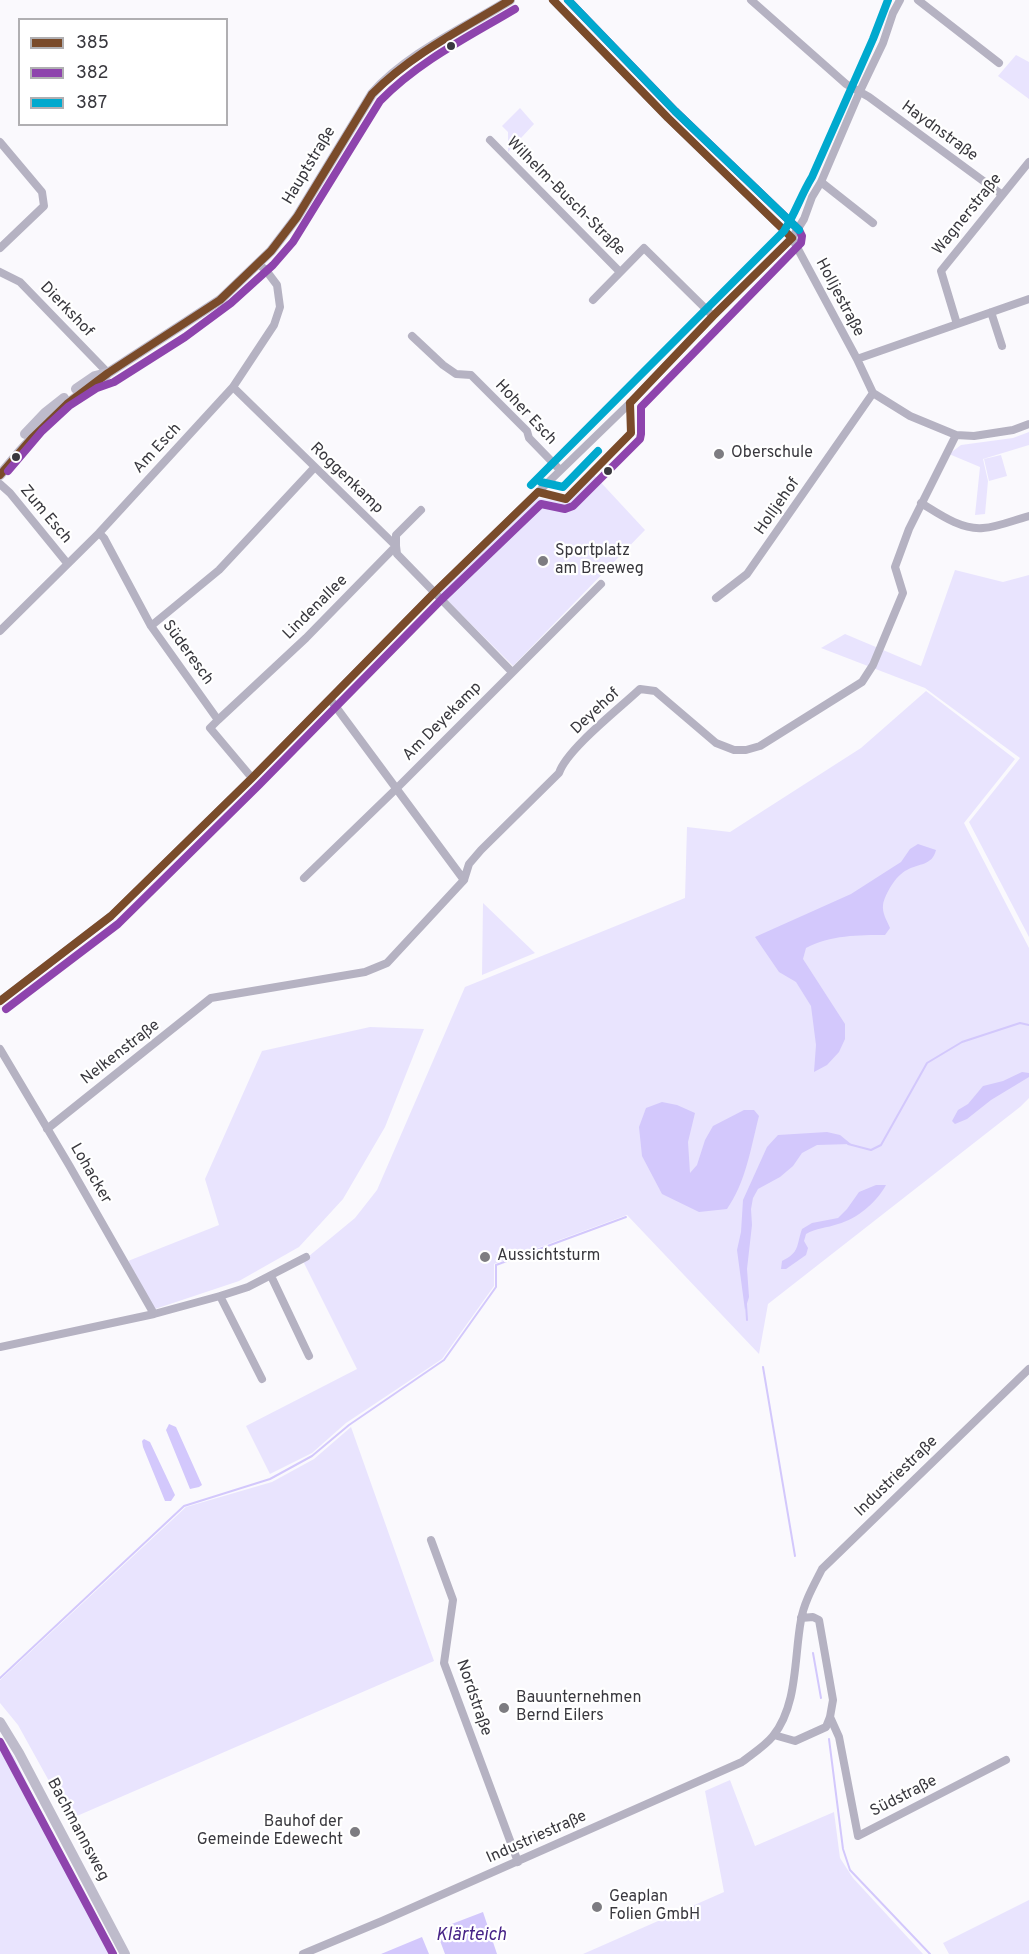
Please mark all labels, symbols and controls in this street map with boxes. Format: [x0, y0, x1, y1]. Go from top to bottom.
legend [18, 18, 228, 126]
text: 385 [76, 32, 109, 55]
unlabelled marker [445, 40, 457, 52]
text: 382 [76, 62, 109, 85]
text: 387 [76, 92, 107, 115]
street label: Haydnstraße [897, 98, 981, 166]
street label: Hauptstraße [279, 124, 341, 208]
street label: Wilhelm-Busch-Straße [502, 134, 628, 260]
street label: Wagnerstraße [929, 170, 1007, 260]
street label: Holljestraße [810, 256, 868, 340]
street label: Dierkshof [35, 279, 97, 341]
street label: Hoher Esch [490, 377, 560, 449]
street label: Am Esch [130, 420, 186, 478]
street label: Roggenkamp [305, 439, 387, 519]
place label: Oberschule [731, 444, 813, 464]
marker: Oberschule [712, 447, 726, 461]
unlabelled marker [10, 451, 22, 463]
unlabelled marker [602, 465, 614, 477]
street label: Holljehof [751, 475, 805, 539]
street label: Zum Esch [15, 482, 75, 548]
place label: Sportplatz am Breeweg [555, 542, 644, 580]
marker: Sportplatz am Breeweg [536, 554, 550, 568]
street label: Lindenallee [280, 572, 352, 644]
street label: Süderesch [157, 617, 217, 689]
street label: Am Deyekamp [400, 679, 486, 765]
street label: Deyehof [568, 685, 624, 739]
street label: Nelkenstraße [78, 1016, 164, 1090]
street label: Lohacker [65, 1140, 115, 1208]
place label: Aussichtsturm [497, 1247, 600, 1267]
marker: Aussichtsturm [478, 1250, 492, 1264]
street label: Industriestraße [852, 1433, 942, 1521]
street label: Nordstraße [451, 1657, 495, 1739]
place label: Bauunternehmen Bernd Eilers [516, 1689, 641, 1727]
marker: Bauunternehmen Bernd Eilers [497, 1701, 511, 1715]
street label: Südstraße [868, 1772, 940, 1822]
street label: Bachmannsweg [42, 1775, 112, 1885]
street label: Industriestraße [484, 1807, 590, 1869]
place label: Bauhof der Gemeinde Edewecht [197, 1813, 343, 1851]
marker: Bauhof der Gemeinde Edewecht [348, 1825, 362, 1839]
place label: Geaplan Folien GmbH [609, 1888, 700, 1926]
marker: Geaplan Folien GmbH [590, 1900, 604, 1914]
water label: Klärteich [436, 1925, 506, 1947]

